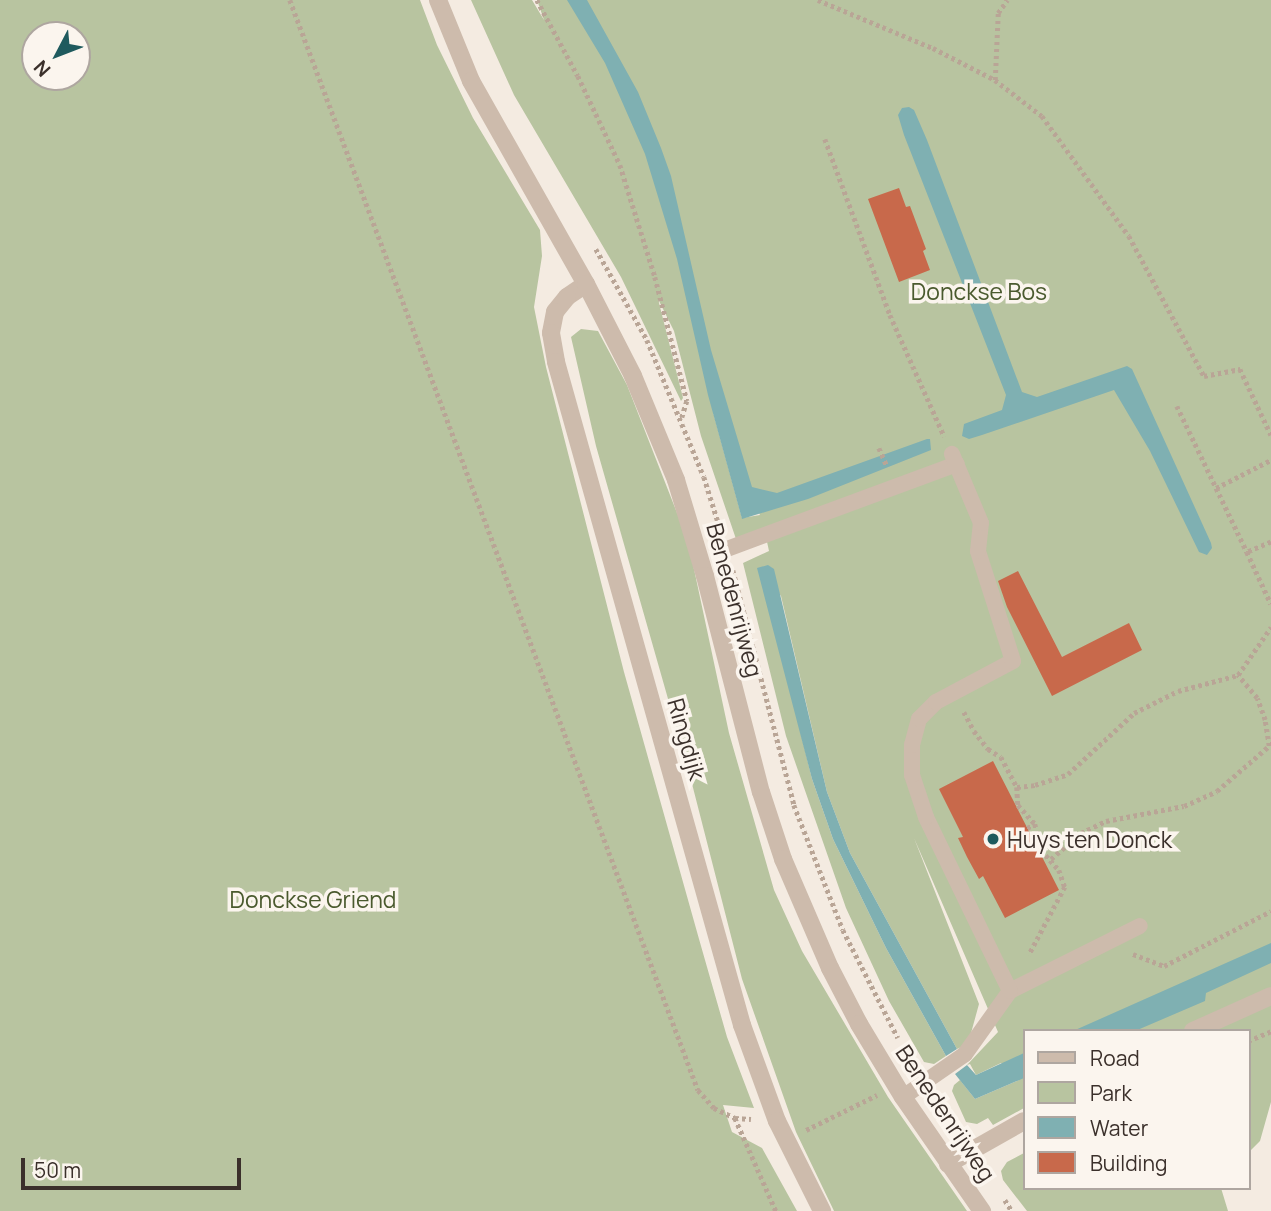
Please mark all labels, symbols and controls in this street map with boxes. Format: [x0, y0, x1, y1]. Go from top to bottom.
north arrow [21, 21, 91, 91]
text: N [28, 55, 56, 82]
park label: Donckse Bos [911, 277, 1047, 305]
street label: Benedenrijweg [701, 520, 769, 680]
street label: Ringdijk [662, 695, 712, 783]
place label: Huys ten Donck [1007, 825, 1172, 853]
marker: Huys ten Donck [985, 831, 1001, 847]
park label: Donckse Griend [230, 885, 396, 913]
legend [1023, 1029, 1250, 1190]
street label: Benedenrijweg [890, 1040, 1002, 1186]
text: Road [1090, 1044, 1140, 1072]
text: Park [1090, 1079, 1132, 1107]
text: Water [1090, 1114, 1148, 1142]
scale bar [24, 1144, 245, 1188]
text: Building [1090, 1149, 1167, 1177]
text: 50 m [34, 1156, 81, 1184]

